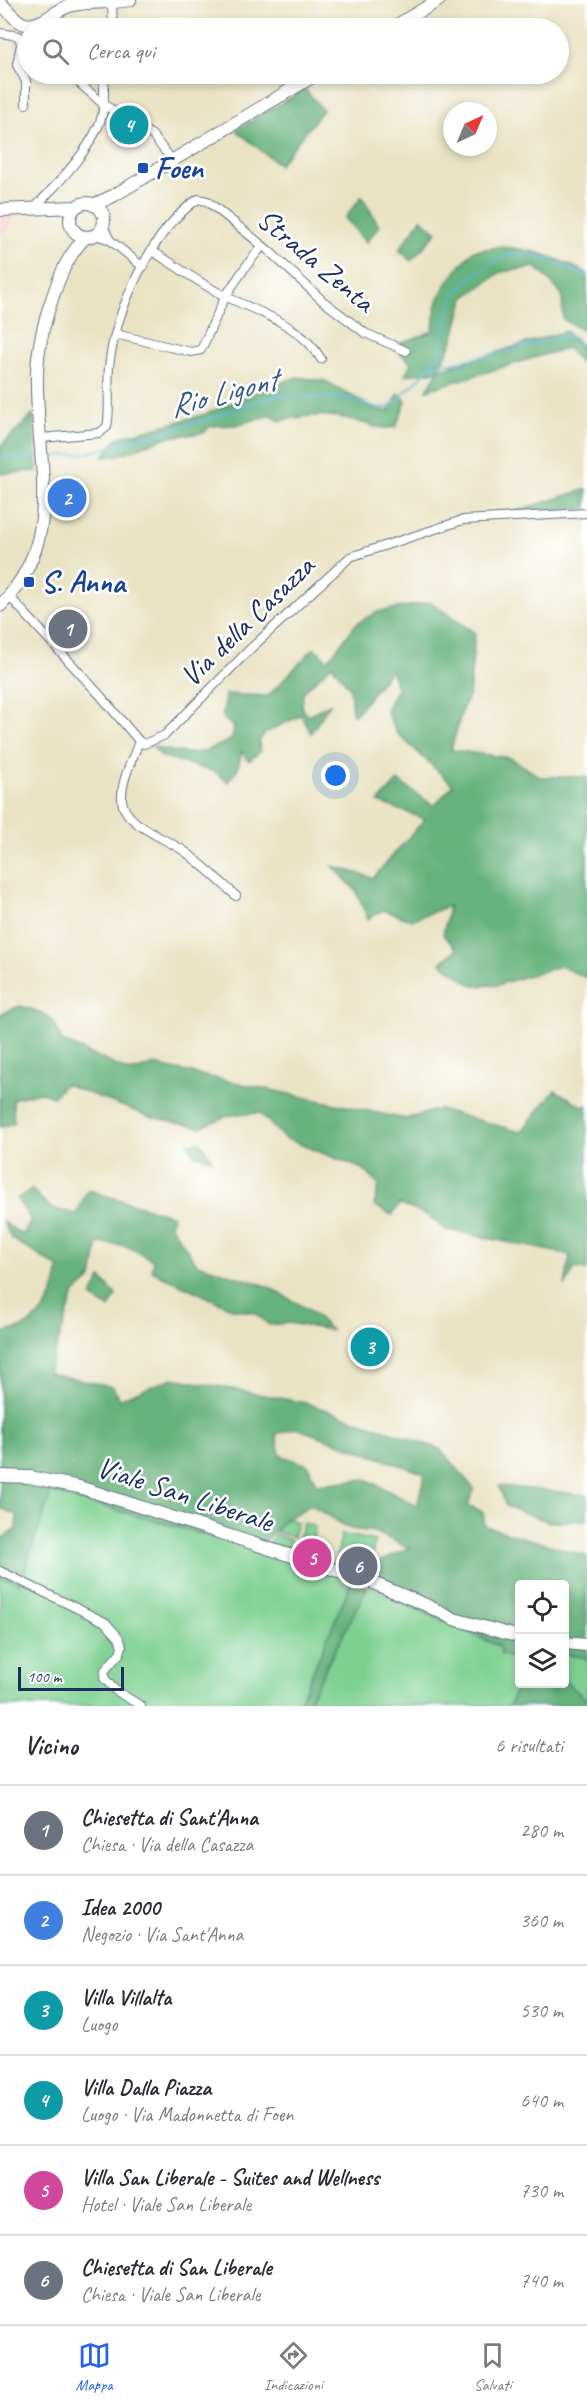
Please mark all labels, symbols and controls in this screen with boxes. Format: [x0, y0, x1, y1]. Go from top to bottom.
search box [18, 18, 569, 84]
icon: search [39, 35, 72, 68]
text: Cerca qui [87, 37, 155, 65]
pin: 4 [110, 102, 148, 148]
north arrow [443, 102, 497, 156]
place label: Foen [155, 149, 204, 187]
marker: Foen [136, 161, 150, 175]
street label: Strada Zenta [249, 200, 384, 321]
water label: Rio Ligont [165, 357, 289, 427]
pin: 2 [48, 476, 86, 520]
street label: Via della Casazza [172, 546, 324, 695]
place label: S. Anna [41, 563, 128, 601]
marker: S. Anna [22, 575, 36, 589]
pin: 1 [48, 606, 88, 652]
your location [321, 761, 350, 790]
pin: 3 [350, 1324, 389, 1370]
street label: Viale San Liberale [92, 1448, 280, 1541]
pin: 5 [292, 1536, 332, 1580]
pin: 6 [338, 1544, 378, 1588]
map controls [515, 1580, 569, 1688]
button: locate [515, 1580, 569, 1634]
button: layers [515, 1634, 569, 1688]
scale bar [18, 1664, 124, 1692]
text: 100 m [27, 1667, 61, 1687]
text: Vicino [24, 1729, 78, 1762]
text: 6 risultati [495, 1733, 563, 1758]
text: Chiesetta di Sant'Anna [81, 1804, 258, 1832]
text: 1 [39, 1818, 48, 1843]
text: 280 m [520, 1818, 563, 1843]
text: Chiesa · Via della Casazza [81, 1832, 253, 1857]
text: Idea 2000 [81, 1894, 160, 1922]
text: 2 [39, 1908, 48, 1933]
text: 360 m [520, 1908, 563, 1933]
text: Negozio · Via Sant'Anna [81, 1922, 243, 1947]
text: Villa Villalta [81, 1984, 171, 2012]
text: 3 [39, 1998, 48, 2023]
text: 530 m [520, 1998, 563, 2023]
text: Luogo [81, 2012, 117, 2037]
text: Villa Dalla Piazza [81, 2074, 211, 2102]
text: 4 [39, 2088, 48, 2113]
text: 640 m [520, 2088, 563, 2113]
text: Luogo · Via Madonnetta di Foen [81, 2102, 293, 2127]
text: Villa San Liberale - Suites and Wellness [81, 2164, 379, 2192]
text: 5 [39, 2178, 48, 2203]
text: 730 m [520, 2178, 563, 2203]
text: Hotel · Viale San Liberale [81, 2192, 251, 2217]
text: Chiesetta di San Liberale [81, 2254, 272, 2282]
text: 6 [39, 2268, 48, 2293]
text: 740 m [520, 2268, 563, 2293]
text: Chiesa · Viale San Liberale [81, 2282, 260, 2307]
tab: Mappa [76, 2339, 113, 2395]
tab: Indicazioni [264, 2339, 323, 2395]
tab: Salvati [474, 2339, 511, 2395]

